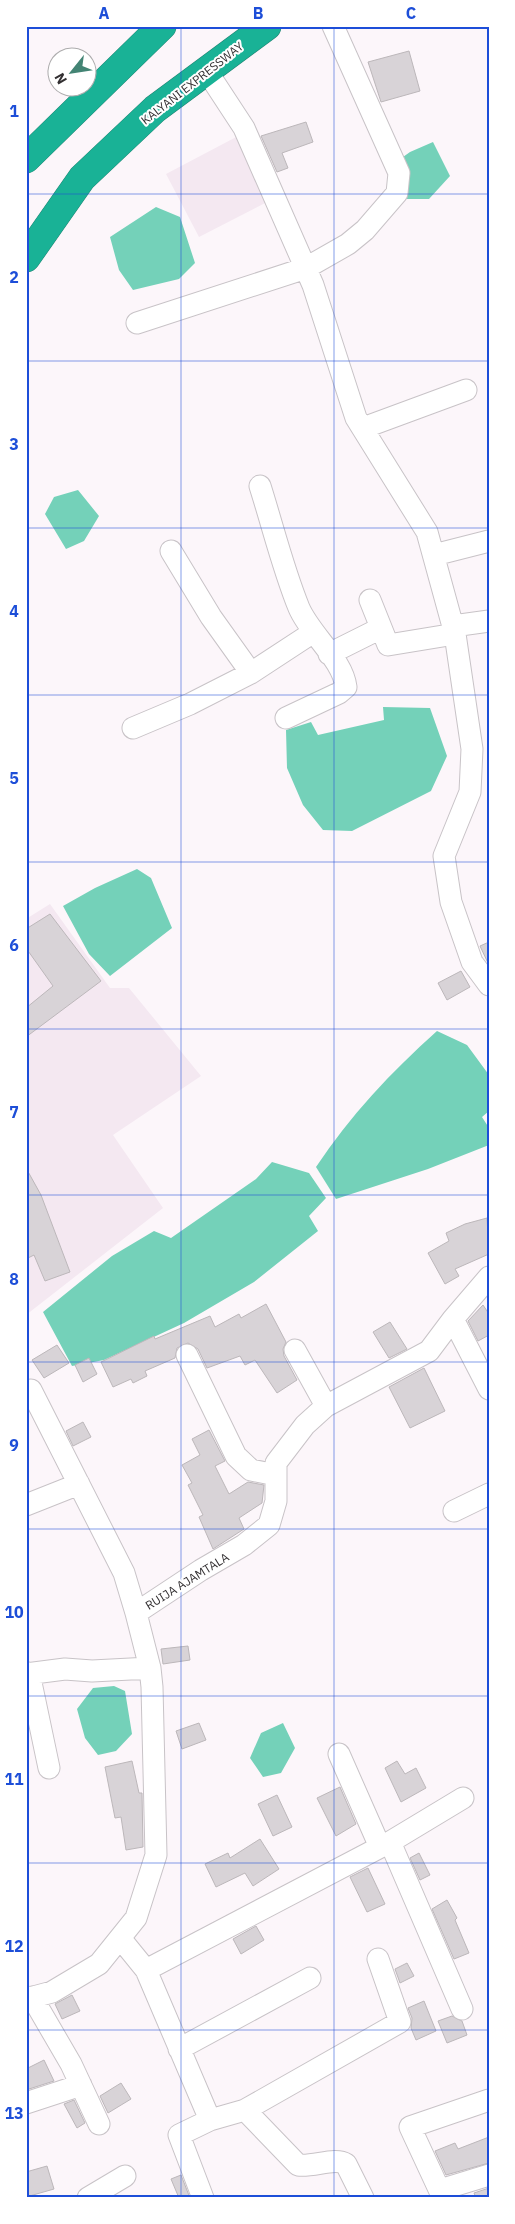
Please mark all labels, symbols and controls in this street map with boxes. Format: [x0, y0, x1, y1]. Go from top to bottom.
text: A [99, 3, 110, 23]
text: B [253, 3, 264, 23]
text: C [406, 3, 416, 23]
street label: KALYANI EXPRESSWAY [138, 38, 246, 128]
north arrow [48, 48, 98, 98]
text: N [50, 70, 71, 87]
text: 1 [9, 101, 19, 121]
text: 2 [9, 267, 19, 287]
text: 3 [9, 434, 19, 454]
text: 4 [9, 601, 19, 621]
text: 5 [9, 768, 19, 788]
text: 6 [9, 935, 19, 955]
text: 7 [9, 1102, 19, 1122]
text: 8 [9, 1269, 19, 1289]
text: 9 [9, 1435, 19, 1455]
street label: RUIJA AJAMTALA [142, 1549, 232, 1613]
text: 10 [4, 1602, 24, 1622]
text: 11 [4, 1769, 24, 1789]
text: 12 [4, 1936, 24, 1956]
text: 13 [4, 2103, 24, 2123]

